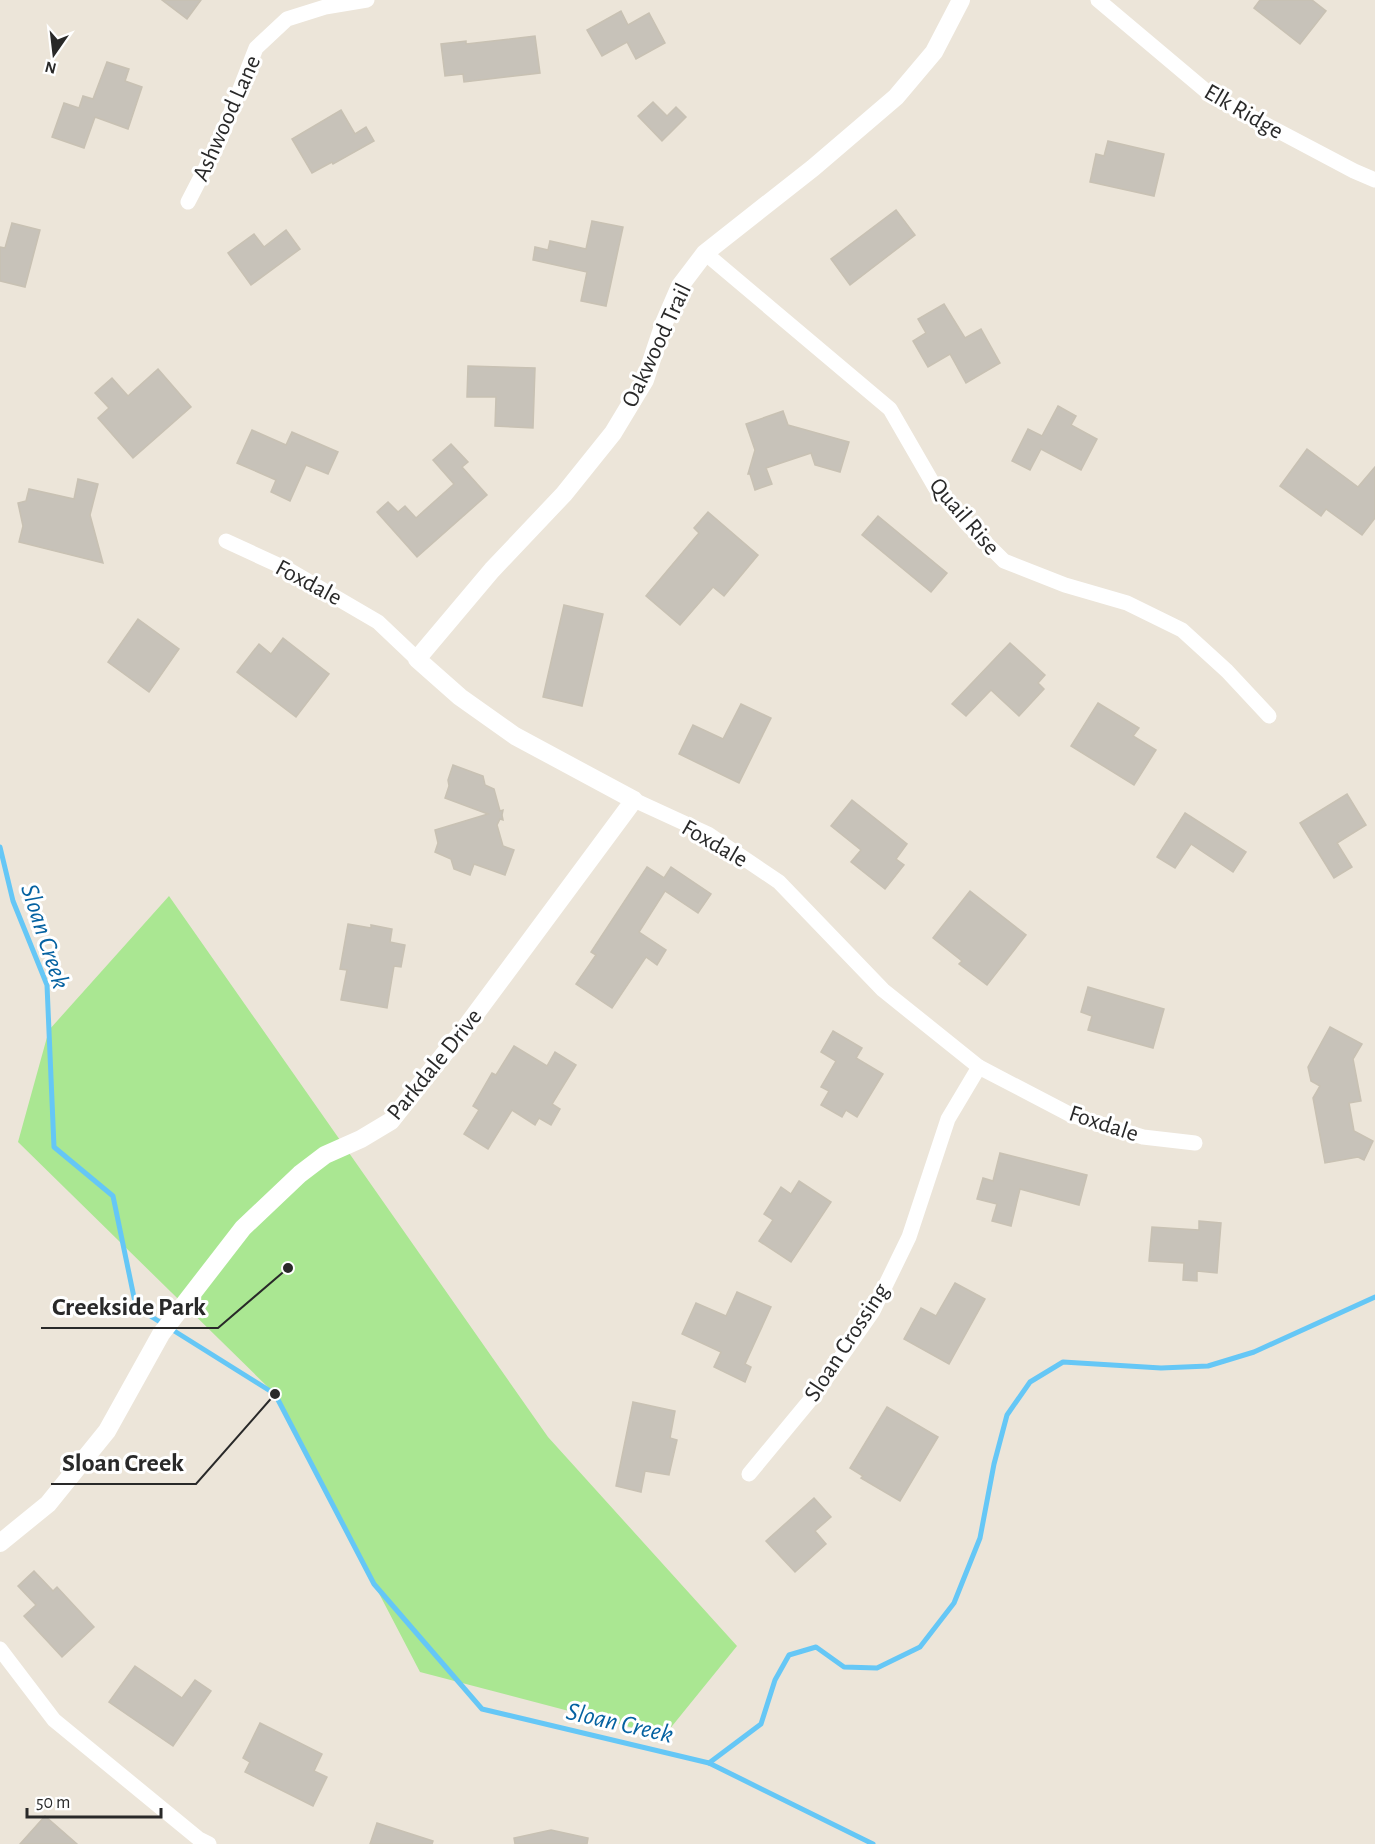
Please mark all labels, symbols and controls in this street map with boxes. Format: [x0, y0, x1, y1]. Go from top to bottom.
north arrow [24, 24, 84, 84]
street label: Ashwood Lane [189, 52, 265, 185]
text: N [43, 58, 58, 77]
street label: Elk Ridge [1200, 80, 1287, 144]
street label: Oakwood Trail [618, 280, 696, 411]
street label: Quail Rise [925, 474, 1004, 560]
street label: Foxdale [271, 555, 346, 610]
street label: Foxdale [678, 816, 751, 872]
water label: Sloan Creek [16, 881, 74, 992]
street label: Parkdale Drive [383, 1004, 487, 1125]
street label: Foxdale [1066, 1101, 1141, 1146]
street label: Sloan Crossing [800, 1279, 894, 1406]
callout: Creekside Park [41, 1284, 218, 1328]
text: Creekside Park [52, 1294, 206, 1320]
callout: Sloan Creek [51, 1440, 196, 1484]
text: Sloan Creek [62, 1450, 184, 1476]
water label: Sloan Creek [564, 1698, 676, 1748]
scale bar [27, 1781, 160, 1819]
text: 50 m [36, 1794, 70, 1812]

